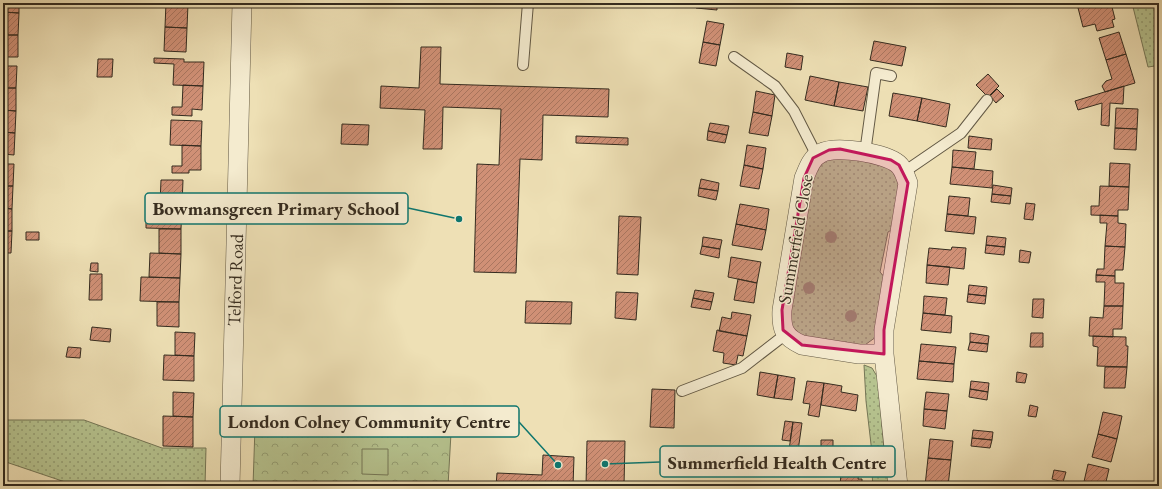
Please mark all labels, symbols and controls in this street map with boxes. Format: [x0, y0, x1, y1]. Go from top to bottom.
street label: Summerfield Close [772, 172, 818, 306]
callout: Bowmansgreen Primary School [145, 193, 408, 224]
text: Bowmansgreen Primary School [152, 196, 400, 221]
street label: Telford Road [222, 233, 248, 326]
callout: London Colney Community Centre [220, 406, 519, 437]
text: London Colney Community Centre [227, 409, 511, 434]
callout: Summerfield Health Centre [660, 446, 895, 477]
text: Summerfield Health Centre [668, 450, 887, 475]

